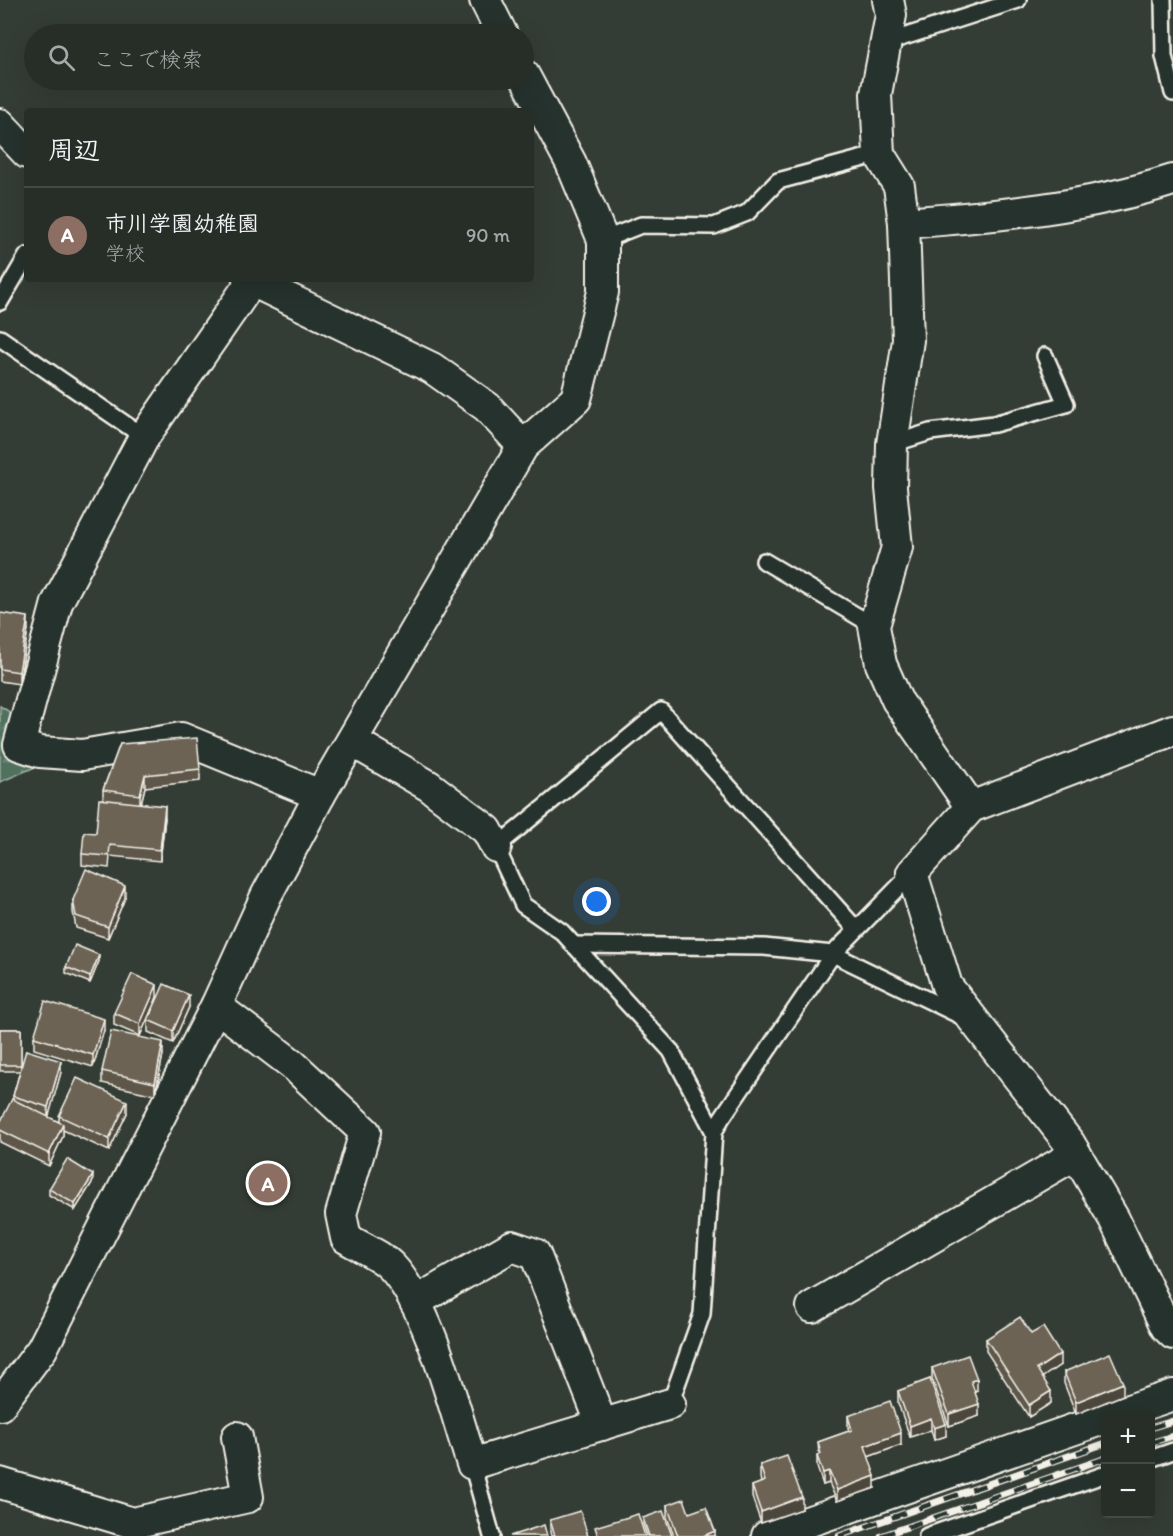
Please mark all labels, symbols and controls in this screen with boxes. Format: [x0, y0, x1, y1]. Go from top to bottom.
search box [24, 24, 534, 90]
icon: search [45, 41, 78, 74]
text: ここで検索 [93, 46, 203, 73]
text: 周辺 [48, 134, 100, 166]
text: 市川学園幼稚園 [105, 210, 259, 237]
text: A [61, 223, 74, 247]
text: 90 m [466, 223, 510, 247]
text: 学校 [105, 241, 145, 265]
your location [582, 887, 611, 916]
pin: A [248, 1160, 288, 1206]
map controls [1101, 1410, 1155, 1518]
button: + [1101, 1410, 1155, 1464]
button: − [1101, 1464, 1155, 1518]

